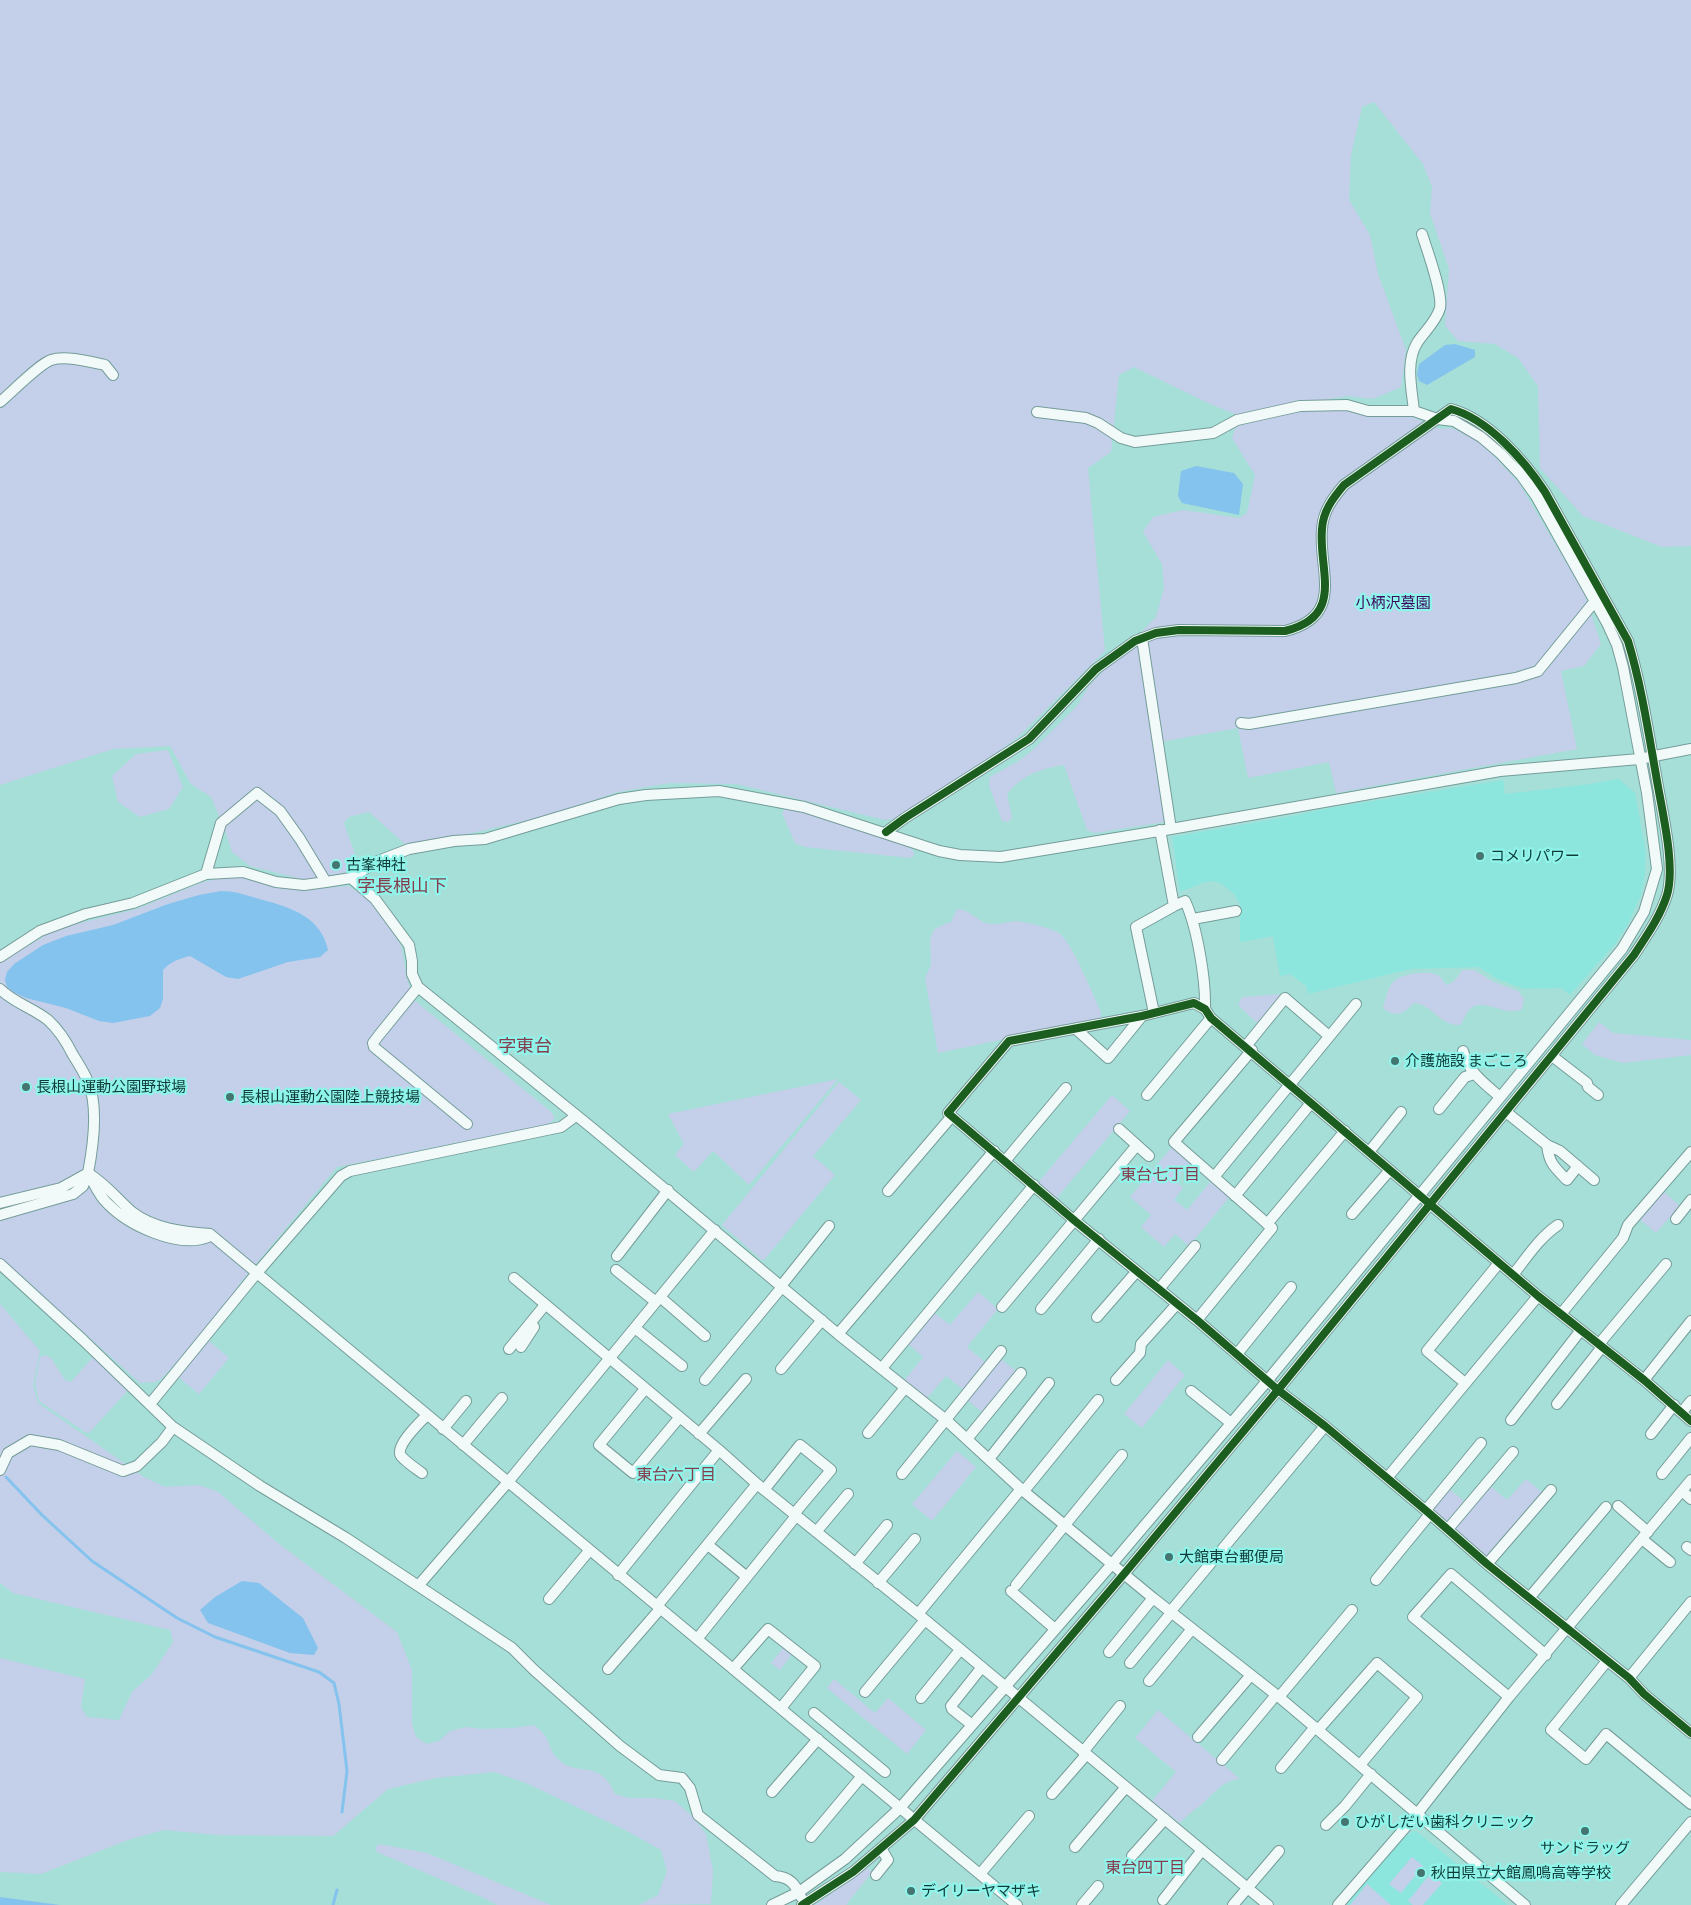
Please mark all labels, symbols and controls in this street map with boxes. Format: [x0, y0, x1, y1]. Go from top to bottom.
park label: 小柄沢墓園 [1356, 594, 1430, 612]
place label: コメリパワー [1490, 847, 1580, 865]
marker: コメリパワー [1474, 850, 1486, 862]
place label: 古峯神社 [346, 856, 406, 874]
marker: 古峯神社 [330, 859, 342, 871]
district label: 字長根山下 [357, 875, 447, 897]
district label: 字東台 [498, 1035, 552, 1057]
place label: 介護施設 まごころ [1405, 1052, 1528, 1070]
marker: 介護施設 まごころ [1389, 1055, 1401, 1067]
place label: 長根山運動公園野球場 [36, 1078, 186, 1096]
marker: 長根山運動公園野球場 [20, 1081, 32, 1093]
place label: 長根山運動公園陸上競技場 [240, 1088, 420, 1106]
marker: 長根山運動公園陸上競技場 [224, 1091, 236, 1103]
district label: 東台七丁目 [1120, 1165, 1200, 1185]
district label: 東台六丁目 [636, 1465, 716, 1485]
place label: 大館東台郵便局 [1179, 1548, 1284, 1566]
marker: 大館東台郵便局 [1163, 1551, 1175, 1563]
place label: ひがしだい歯科クリニック [1355, 1813, 1535, 1831]
marker: ひがしだい歯科クリニック [1339, 1816, 1351, 1828]
marker: サンドラッグ [1579, 1825, 1591, 1837]
place label: サンドラッグ [1540, 1839, 1630, 1857]
district label: 東台四丁目 [1105, 1858, 1185, 1878]
place label: 秋田県立大館鳳鳴高等学校 [1431, 1864, 1611, 1882]
marker: 秋田県立大館鳳鳴高等学校 [1415, 1867, 1427, 1879]
place label: デイリーヤマザキ [921, 1882, 1041, 1900]
marker: デイリーヤマザキ [905, 1885, 917, 1897]

